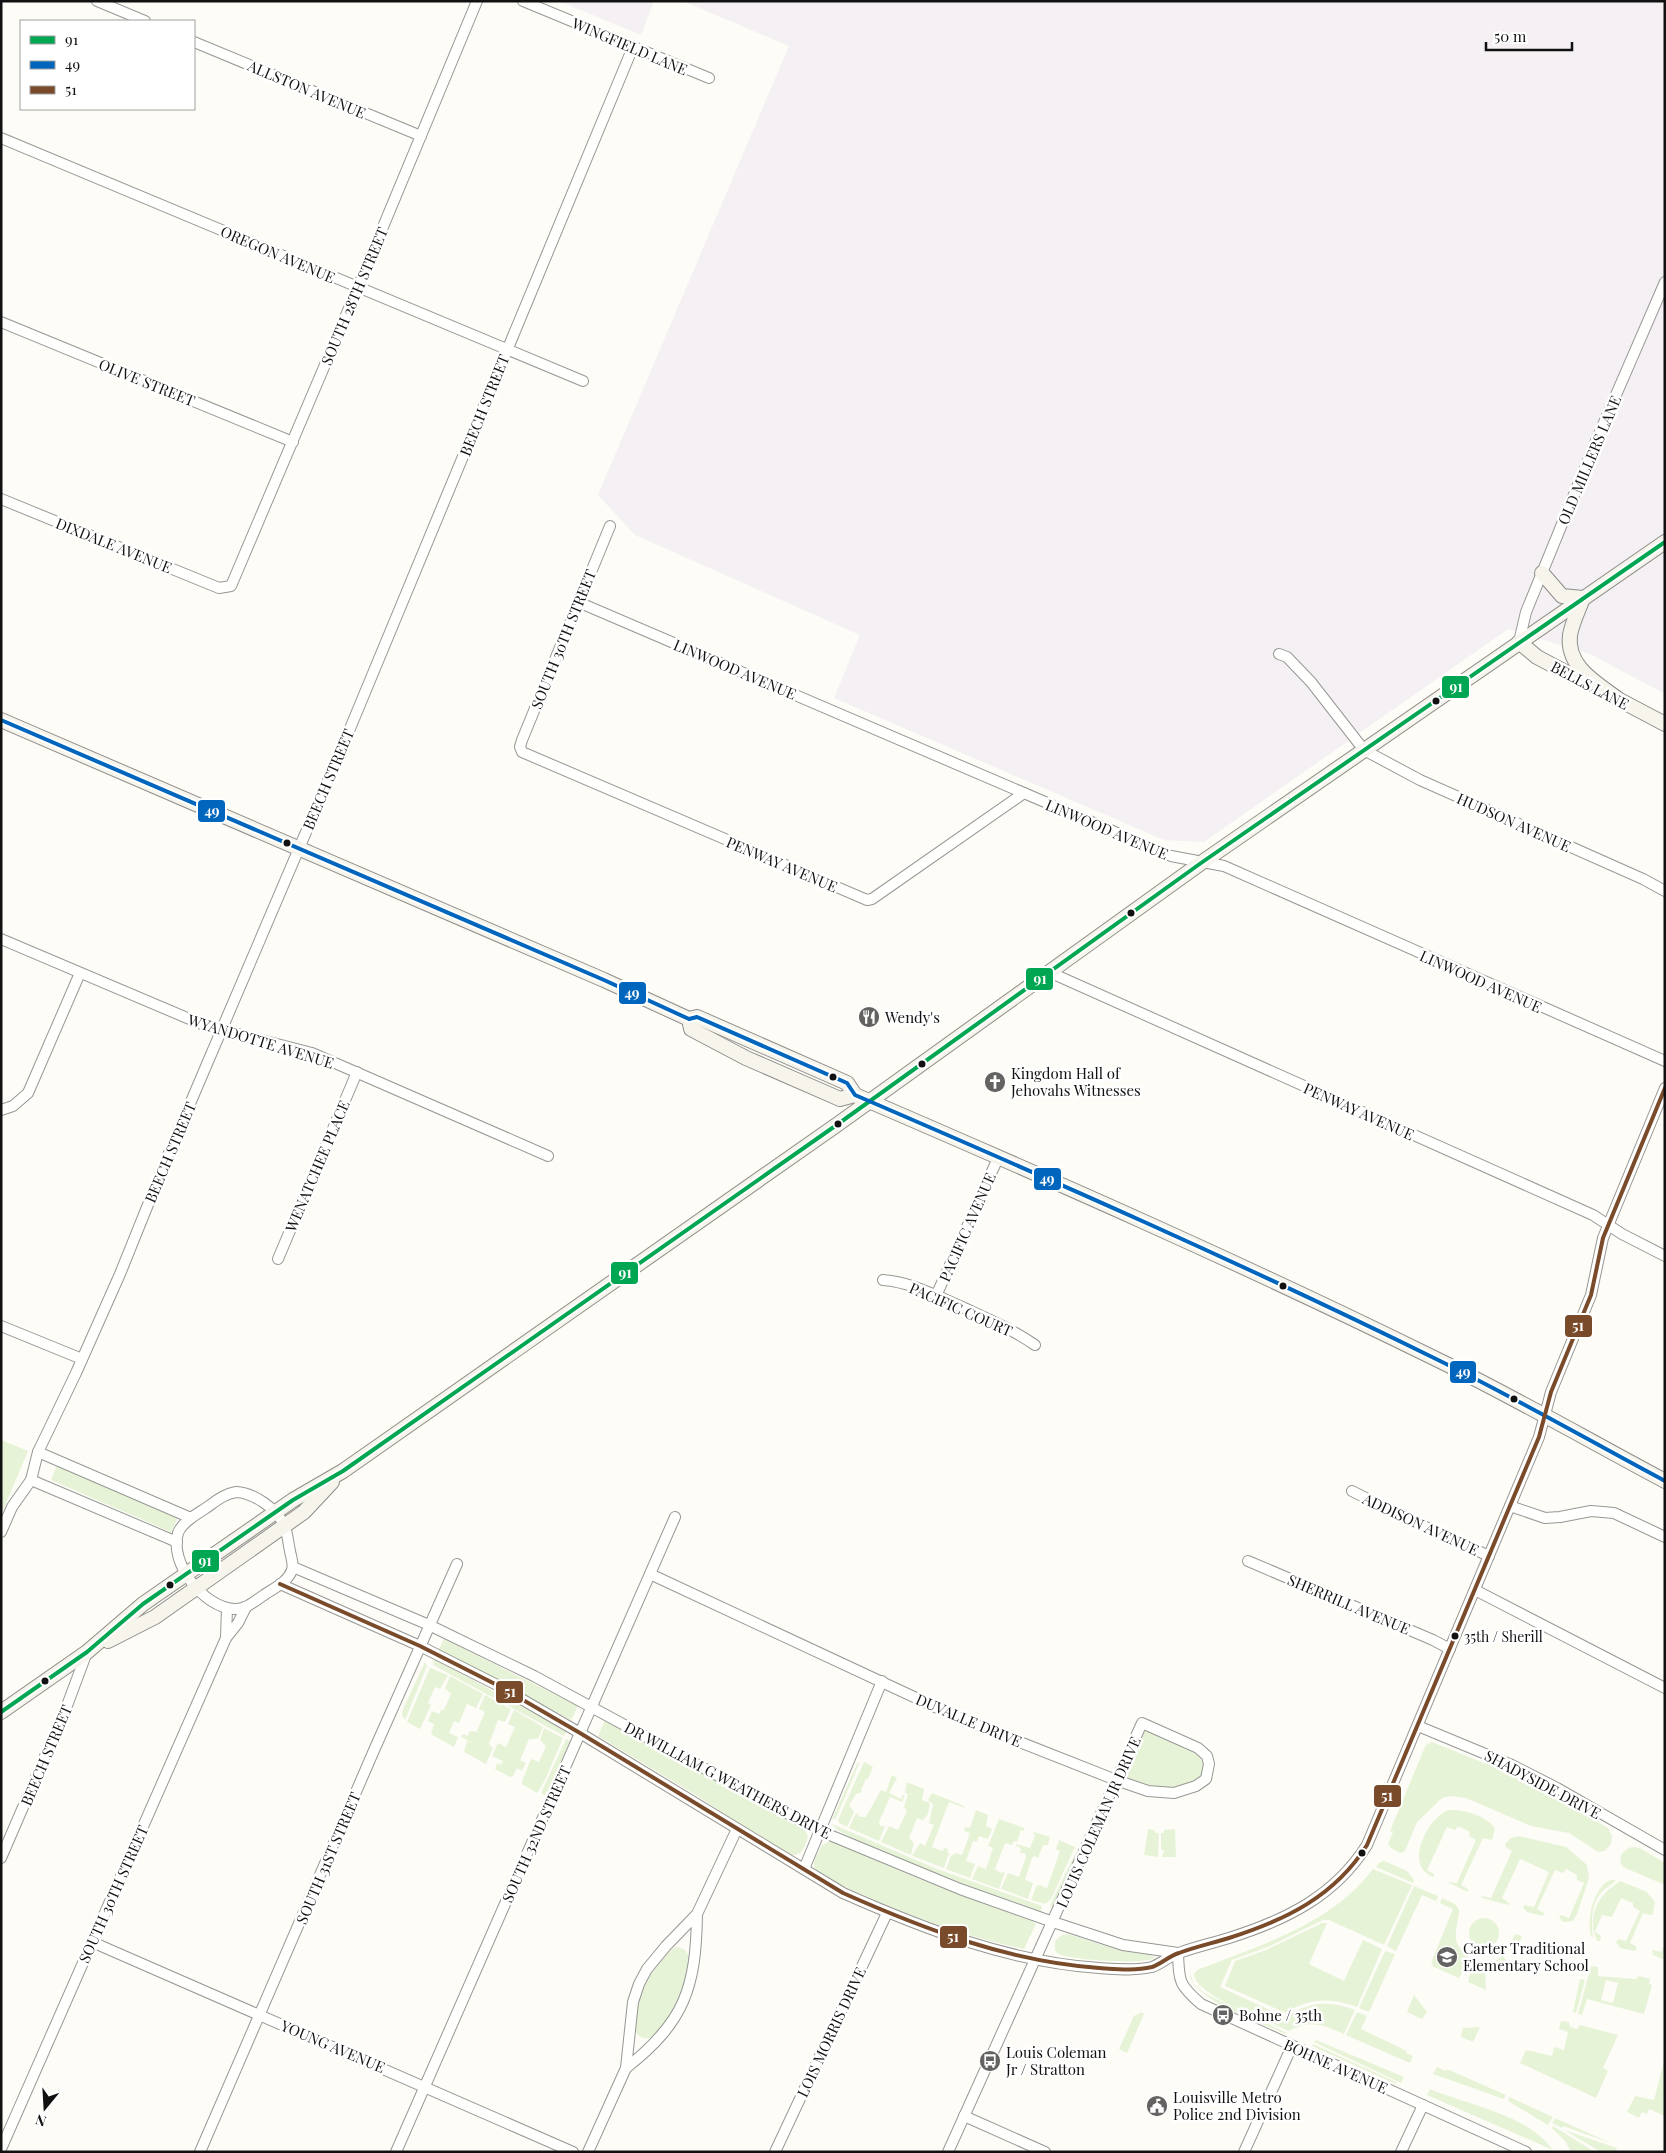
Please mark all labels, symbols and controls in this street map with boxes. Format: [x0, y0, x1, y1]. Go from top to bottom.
street label: WINGFIELD LANE [568, 12, 691, 79]
legend [20, 20, 195, 110]
scale bar [1486, 20, 1572, 52]
text: 50 m [1494, 26, 1527, 46]
text: 91 [65, 29, 79, 49]
text: 49 [65, 54, 80, 74]
street label: ALLSTON AVENUE [244, 55, 369, 123]
text: 51 [65, 79, 77, 99]
street label: OREGON AVENUE [218, 221, 338, 287]
street label: SOUTH 28TH STREET [316, 224, 392, 368]
street label: BEECH STREET [455, 351, 513, 459]
street label: OLIVE STREET [96, 354, 198, 410]
street label: OLD MILLERS LANE [1553, 392, 1625, 528]
street label: DIXDALE AVENUE [53, 513, 175, 577]
street label: SOUTH 30TH STREET [526, 566, 600, 712]
street label: LINWOOD AVENUE [671, 634, 799, 704]
street label: BELLS LANE [1548, 656, 1632, 714]
line badge: 91 [1441, 675, 1470, 699]
text: 91 [1449, 677, 1463, 696]
unlabelled marker [1431, 696, 1441, 706]
street label: BEECH STREET [298, 726, 358, 832]
street label: HUDSON AVENUE [1454, 788, 1574, 856]
street label: LINWOOD AVENUE [1043, 794, 1171, 864]
line badge: 49 [197, 799, 226, 823]
text: 49 [204, 801, 220, 820]
street label: PENWAY AVENUE [723, 832, 841, 896]
unlabelled marker [282, 838, 292, 848]
unlabelled marker [1126, 908, 1136, 918]
street label: LINWOOD AVENUE [1417, 945, 1545, 1017]
line badge: 91 [1025, 967, 1054, 991]
text: 91 [1033, 969, 1047, 988]
line badge: 49 [618, 981, 647, 1005]
text: 49 [624, 983, 640, 1002]
restaurant icon: Wendy's [857, 1005, 881, 1029]
place label: Wendy's [884, 1007, 940, 1027]
street label: WYANDOTTE AVENUE [185, 1009, 336, 1073]
unlabelled marker [917, 1059, 927, 1069]
place label: Kingdom Hall of Jehovahs Witnesses [1010, 1063, 1141, 1100]
church icon: Kingdom Hall of Jehovahs Witnesses [983, 1070, 1007, 1094]
unlabelled marker [828, 1072, 838, 1082]
street label: PENWAY AVENUE [1301, 1078, 1417, 1144]
street label: WENATCHEE PLACE [280, 1097, 354, 1236]
street label: BEECH STREET [140, 1099, 200, 1205]
unlabelled marker [833, 1119, 843, 1129]
line badge: 49 [1033, 1167, 1062, 1191]
street label: PACIFIC AVENUE [934, 1169, 1000, 1285]
text: 49 [1039, 1169, 1055, 1188]
line badge: 91 [610, 1261, 639, 1285]
text: 91 [618, 1263, 632, 1282]
street label: PACIFIC COURT [906, 1277, 1016, 1341]
unlabelled marker [1278, 1281, 1288, 1291]
line badge: 51 [1564, 1314, 1593, 1338]
text: 51 [1572, 1316, 1584, 1335]
line badge: 49 [1449, 1360, 1477, 1384]
text: 49 [1455, 1362, 1471, 1381]
unlabelled marker [1509, 1394, 1519, 1404]
street label: ADDISON AVENUE [1359, 1488, 1482, 1560]
line badge: 91 [191, 1549, 220, 1573]
text: 91 [198, 1551, 212, 1570]
street label: SHERRILL AVENUE [1285, 1569, 1413, 1639]
unlabelled marker [165, 1580, 175, 1590]
place label: 35th / Sherill [1464, 1627, 1543, 1646]
marker: 35th / Sherill [1450, 1631, 1460, 1641]
unlabelled marker [40, 1676, 50, 1686]
line badge: 51 [495, 1680, 524, 1704]
text: 51 [504, 1682, 516, 1701]
street label: DUVALLE DRIVE [913, 1689, 1025, 1751]
street label: BEECH STREET [16, 1702, 76, 1808]
street label: DR WILLIAM G WEATHERS DRIVE [621, 1717, 835, 1843]
street label: LOUIS COLEMAN JR DRIVE [1051, 1733, 1145, 1911]
street label: SHADYSIDE DRIVE [1481, 1745, 1605, 1823]
street label: SOUTH 32ND STREET [497, 1763, 575, 1905]
line badge: 51 [1373, 1784, 1402, 1808]
text: 51 [1381, 1786, 1393, 1805]
street label: SOUTH 31ST STREET [291, 1789, 365, 1927]
street label: SOUTH 30TH STREET [74, 1822, 152, 1966]
unlabelled marker [1357, 1848, 1367, 1858]
line badge: 51 [939, 1925, 968, 1949]
text: 51 [947, 1927, 959, 1946]
place label: Carter Traditional Elementary School [1463, 1938, 1589, 1975]
school or university icon: Carter Traditional Elementary School [1435, 1945, 1459, 1969]
street label: LOIS MORRIS DRIVE [792, 1964, 870, 2100]
bus stop icon: Bohne / 35th [1211, 2003, 1235, 2027]
place label: Bohne / 35th [1239, 2005, 1322, 2025]
street label: YOUNG AVENUE [277, 2015, 388, 2077]
street label: BOHNE AVENUE [1281, 2034, 1391, 2098]
place label: Louis Coleman Jr / Stratton [1005, 2042, 1107, 2079]
bus stop icon: Louis Coleman Jr / Stratton [978, 2049, 1002, 2073]
north arrow [20, 2083, 70, 2133]
place label: Louisville Metro Police 2nd Division [1173, 2087, 1301, 2124]
public building icon: Louisville Metro Police 2nd Division [1145, 2094, 1169, 2118]
text: N [33, 2110, 49, 2131]

